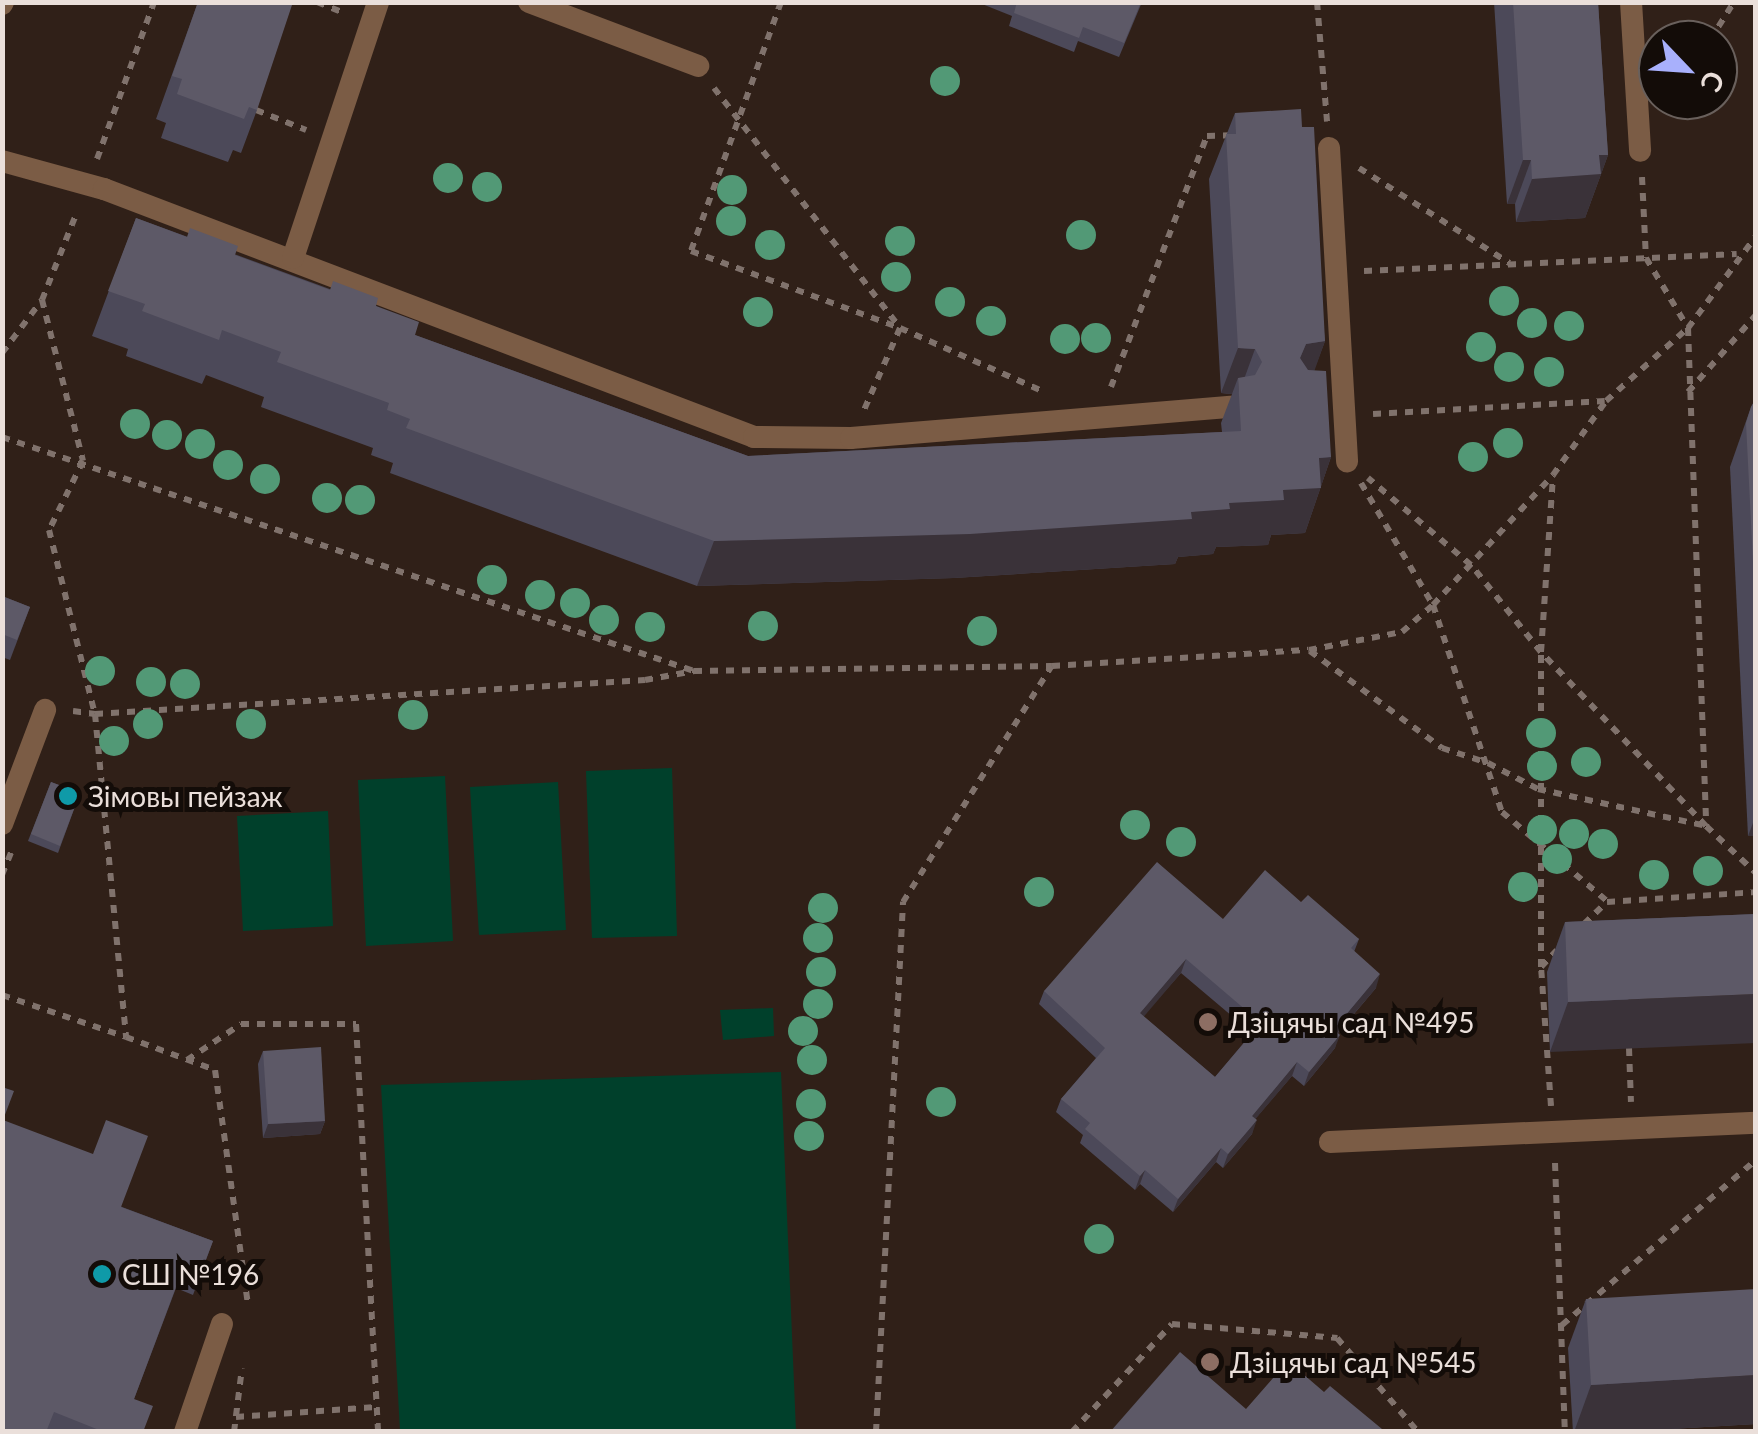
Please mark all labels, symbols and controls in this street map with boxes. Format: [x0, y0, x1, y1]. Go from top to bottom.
north arrow [1638, 20, 1738, 120]
text: С [1694, 66, 1733, 97]
place label: Зімовы пейзаж [88, 779, 283, 813]
marker: Зімовы пейзаж [57, 785, 79, 807]
place label: Дзіцячы сад №495 [1228, 1005, 1475, 1039]
marker: Дзіцячы сад №495 [1197, 1011, 1219, 1033]
place label: СШ №196 [122, 1257, 259, 1291]
marker: СШ №196 [91, 1263, 113, 1285]
place label: Дзіцячы сад №545 [1230, 1345, 1477, 1379]
marker: Дзіцячы сад №545 [1199, 1351, 1221, 1373]

